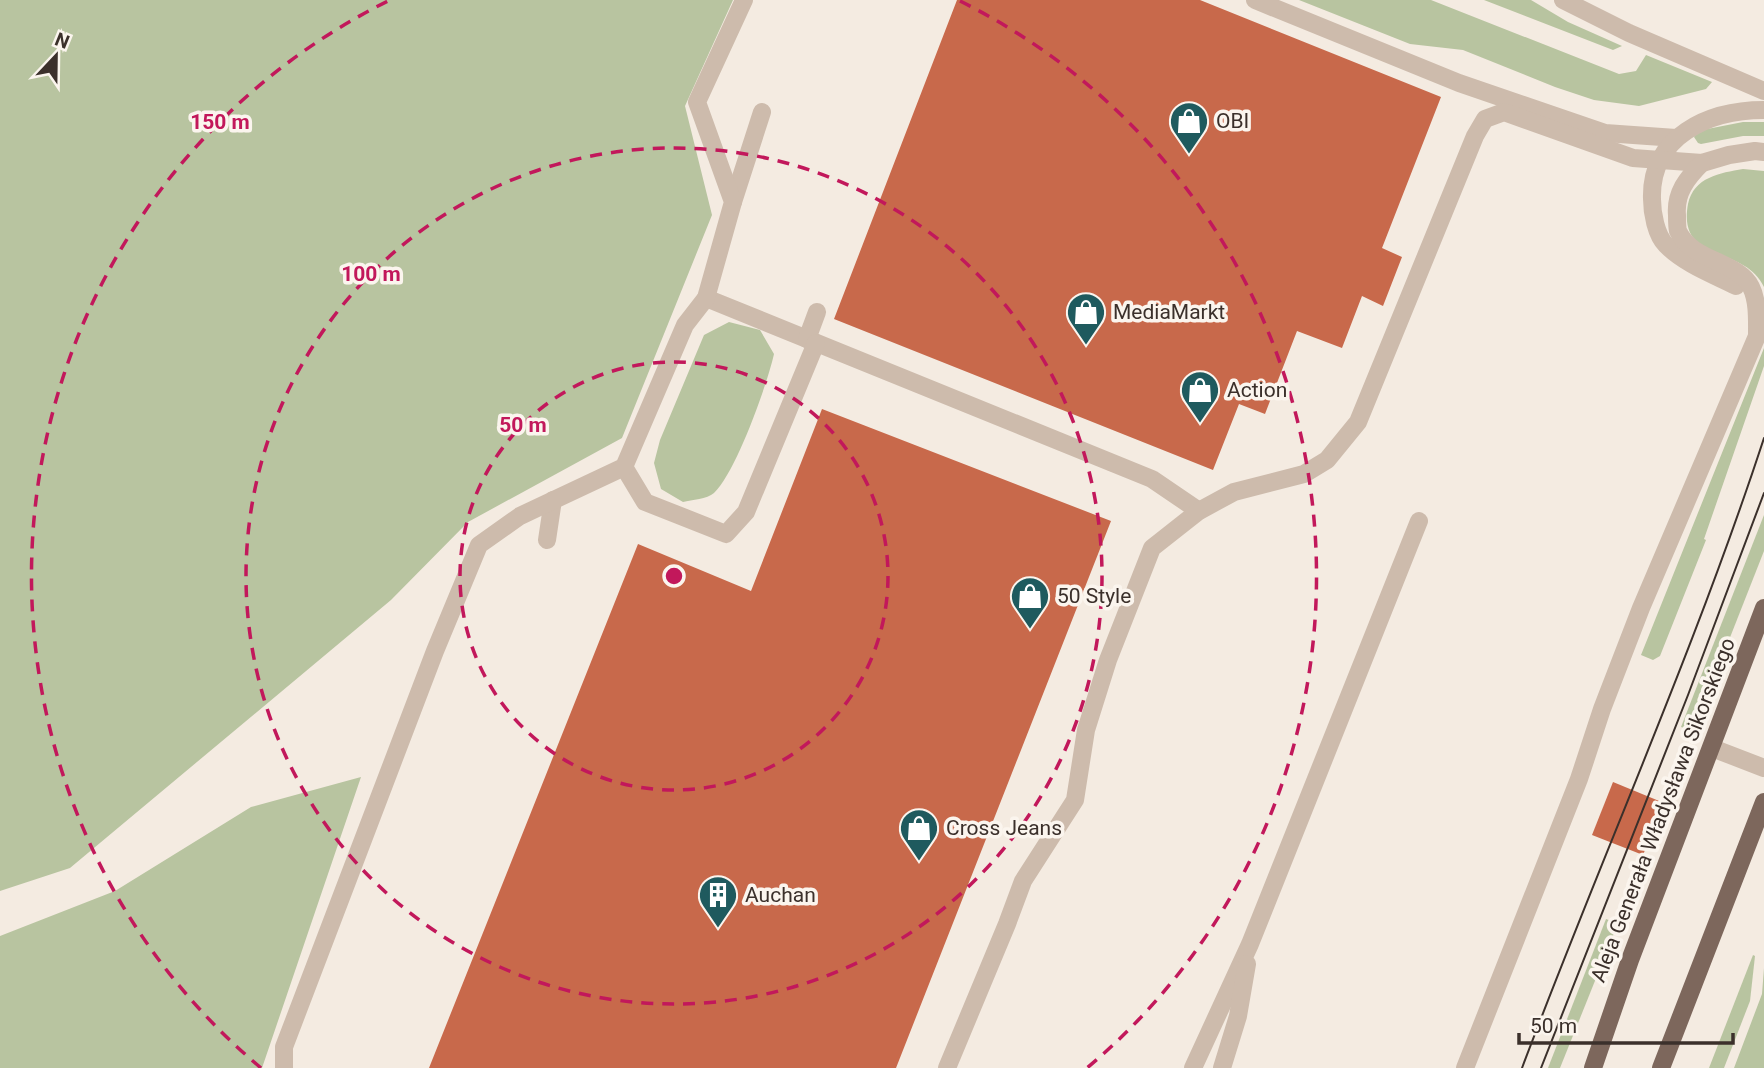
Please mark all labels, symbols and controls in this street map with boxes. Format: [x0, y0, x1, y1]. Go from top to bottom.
north arrow [21, 21, 91, 91]
text: N [52, 28, 73, 54]
shop icon: OBI [1168, 100, 1210, 155]
place label: OBI [1216, 109, 1249, 133]
text: 150 m [190, 110, 250, 134]
text: 100 m [341, 262, 401, 286]
shop icon: MediaMarkt [1065, 291, 1107, 346]
place label: MediaMarkt [1113, 300, 1225, 324]
shop icon: Action [1179, 369, 1221, 424]
place label: Action [1227, 378, 1287, 402]
text: 50 m [499, 413, 547, 437]
centre of rings [662, 564, 686, 588]
shop icon: 50 Style [1009, 575, 1051, 630]
place label: 50 Style [1057, 584, 1131, 608]
street label: Aleja Generała Władysława Sikorskiego [1586, 634, 1740, 986]
shop icon: Cross Jeans [898, 807, 940, 862]
place label: Cross Jeans [946, 816, 1062, 840]
building icon: Auchan [697, 874, 739, 929]
place label: Auchan [745, 883, 816, 907]
scale bar [1519, 1002, 1732, 1046]
text: 50 m [1530, 1014, 1577, 1038]

